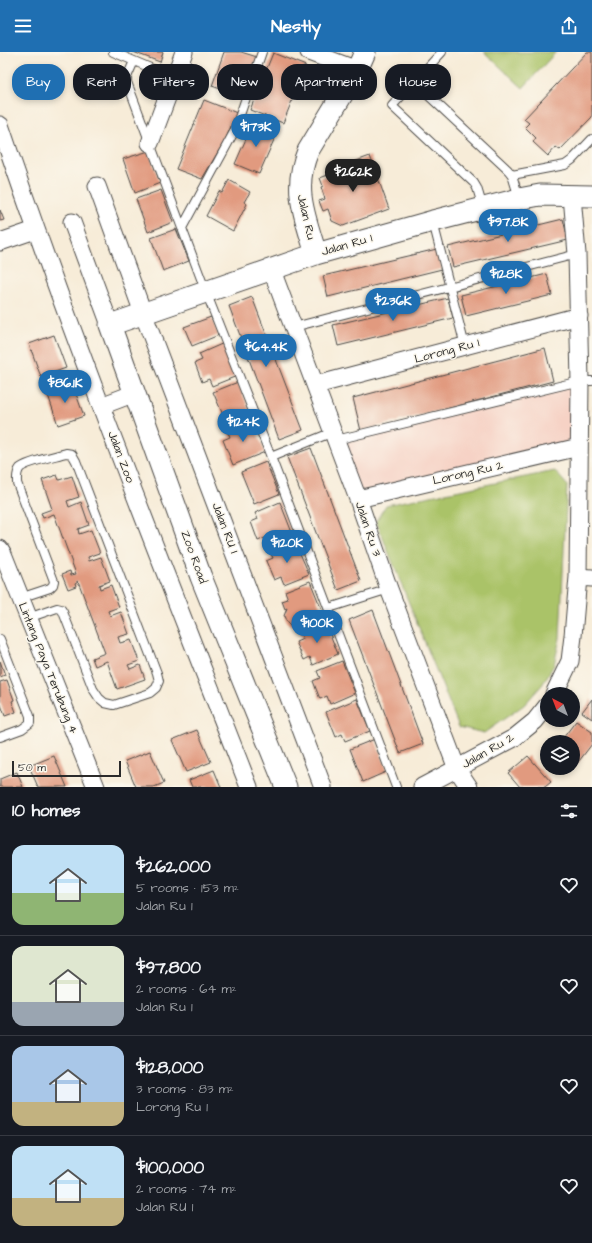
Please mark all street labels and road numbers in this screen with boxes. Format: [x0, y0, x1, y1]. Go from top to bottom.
street label: Jalan Ru [293, 193, 319, 241]
street label: Jalan Ru 1 [320, 230, 375, 260]
street label: Lorong Ru 1 [413, 334, 482, 369]
street label: Jalan Zoo [103, 429, 139, 486]
street label: Lorong Ru 2 [431, 457, 505, 490]
street label: Jalan Ru 3 [351, 499, 385, 559]
street label: Jalan RU 1 [208, 500, 243, 556]
street label: Zoo Road [177, 528, 211, 586]
street label: Lintang Paya Terubung 4 [13, 600, 82, 736]
street label: Jalan Ru 2 [459, 729, 517, 773]

